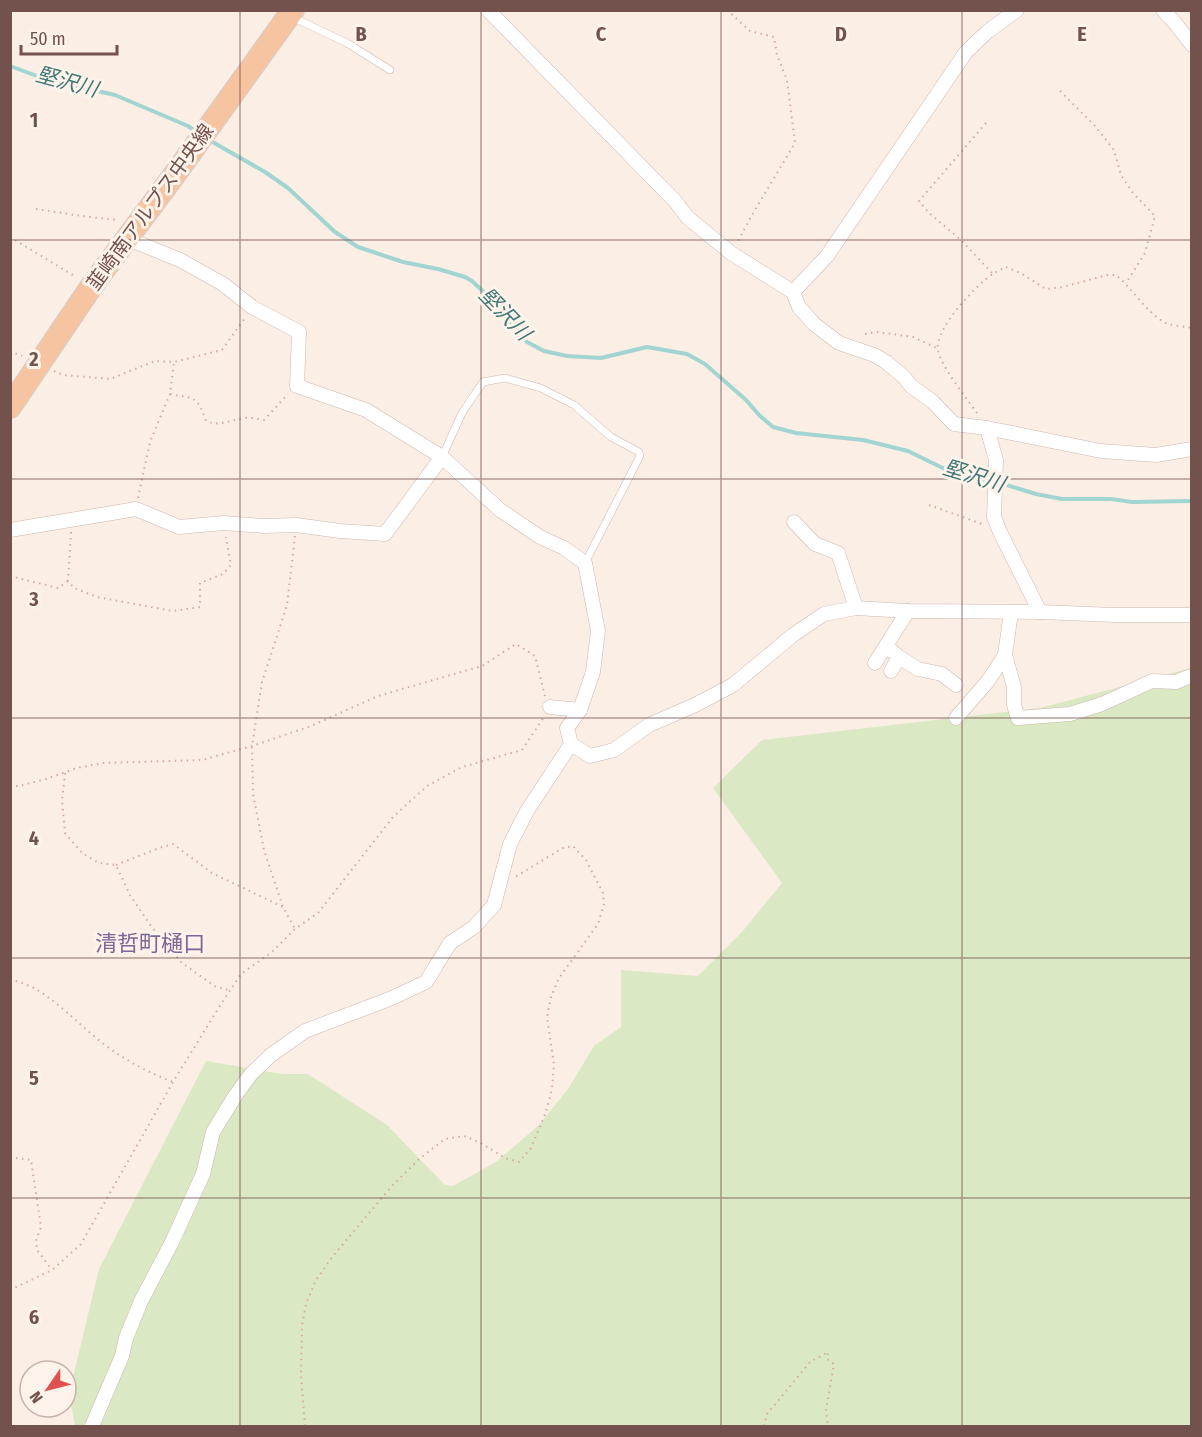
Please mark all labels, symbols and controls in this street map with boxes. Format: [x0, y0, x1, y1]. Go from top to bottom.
scale bar [21, 18, 117, 56]
text: B [355, 22, 367, 46]
text: C [596, 22, 607, 46]
text: D [835, 22, 847, 46]
text: E [1077, 22, 1087, 46]
text: 50 m [30, 28, 66, 50]
water label: 堅沢川 [33, 61, 103, 103]
text: 1 [30, 108, 38, 132]
street label: 韮崎南アルプス中央線 [82, 119, 218, 295]
water label: 堅沢川 [474, 282, 538, 347]
text: 2 [28, 347, 39, 371]
water label: 堅沢川 [940, 454, 1010, 498]
text: 3 [28, 587, 39, 611]
text: 4 [29, 826, 39, 850]
district label: 清哲町樋口 [95, 930, 205, 957]
text: 5 [29, 1066, 39, 1090]
text: 6 [29, 1305, 39, 1329]
north arrow [18, 1359, 78, 1419]
text: N [26, 1388, 47, 1407]

